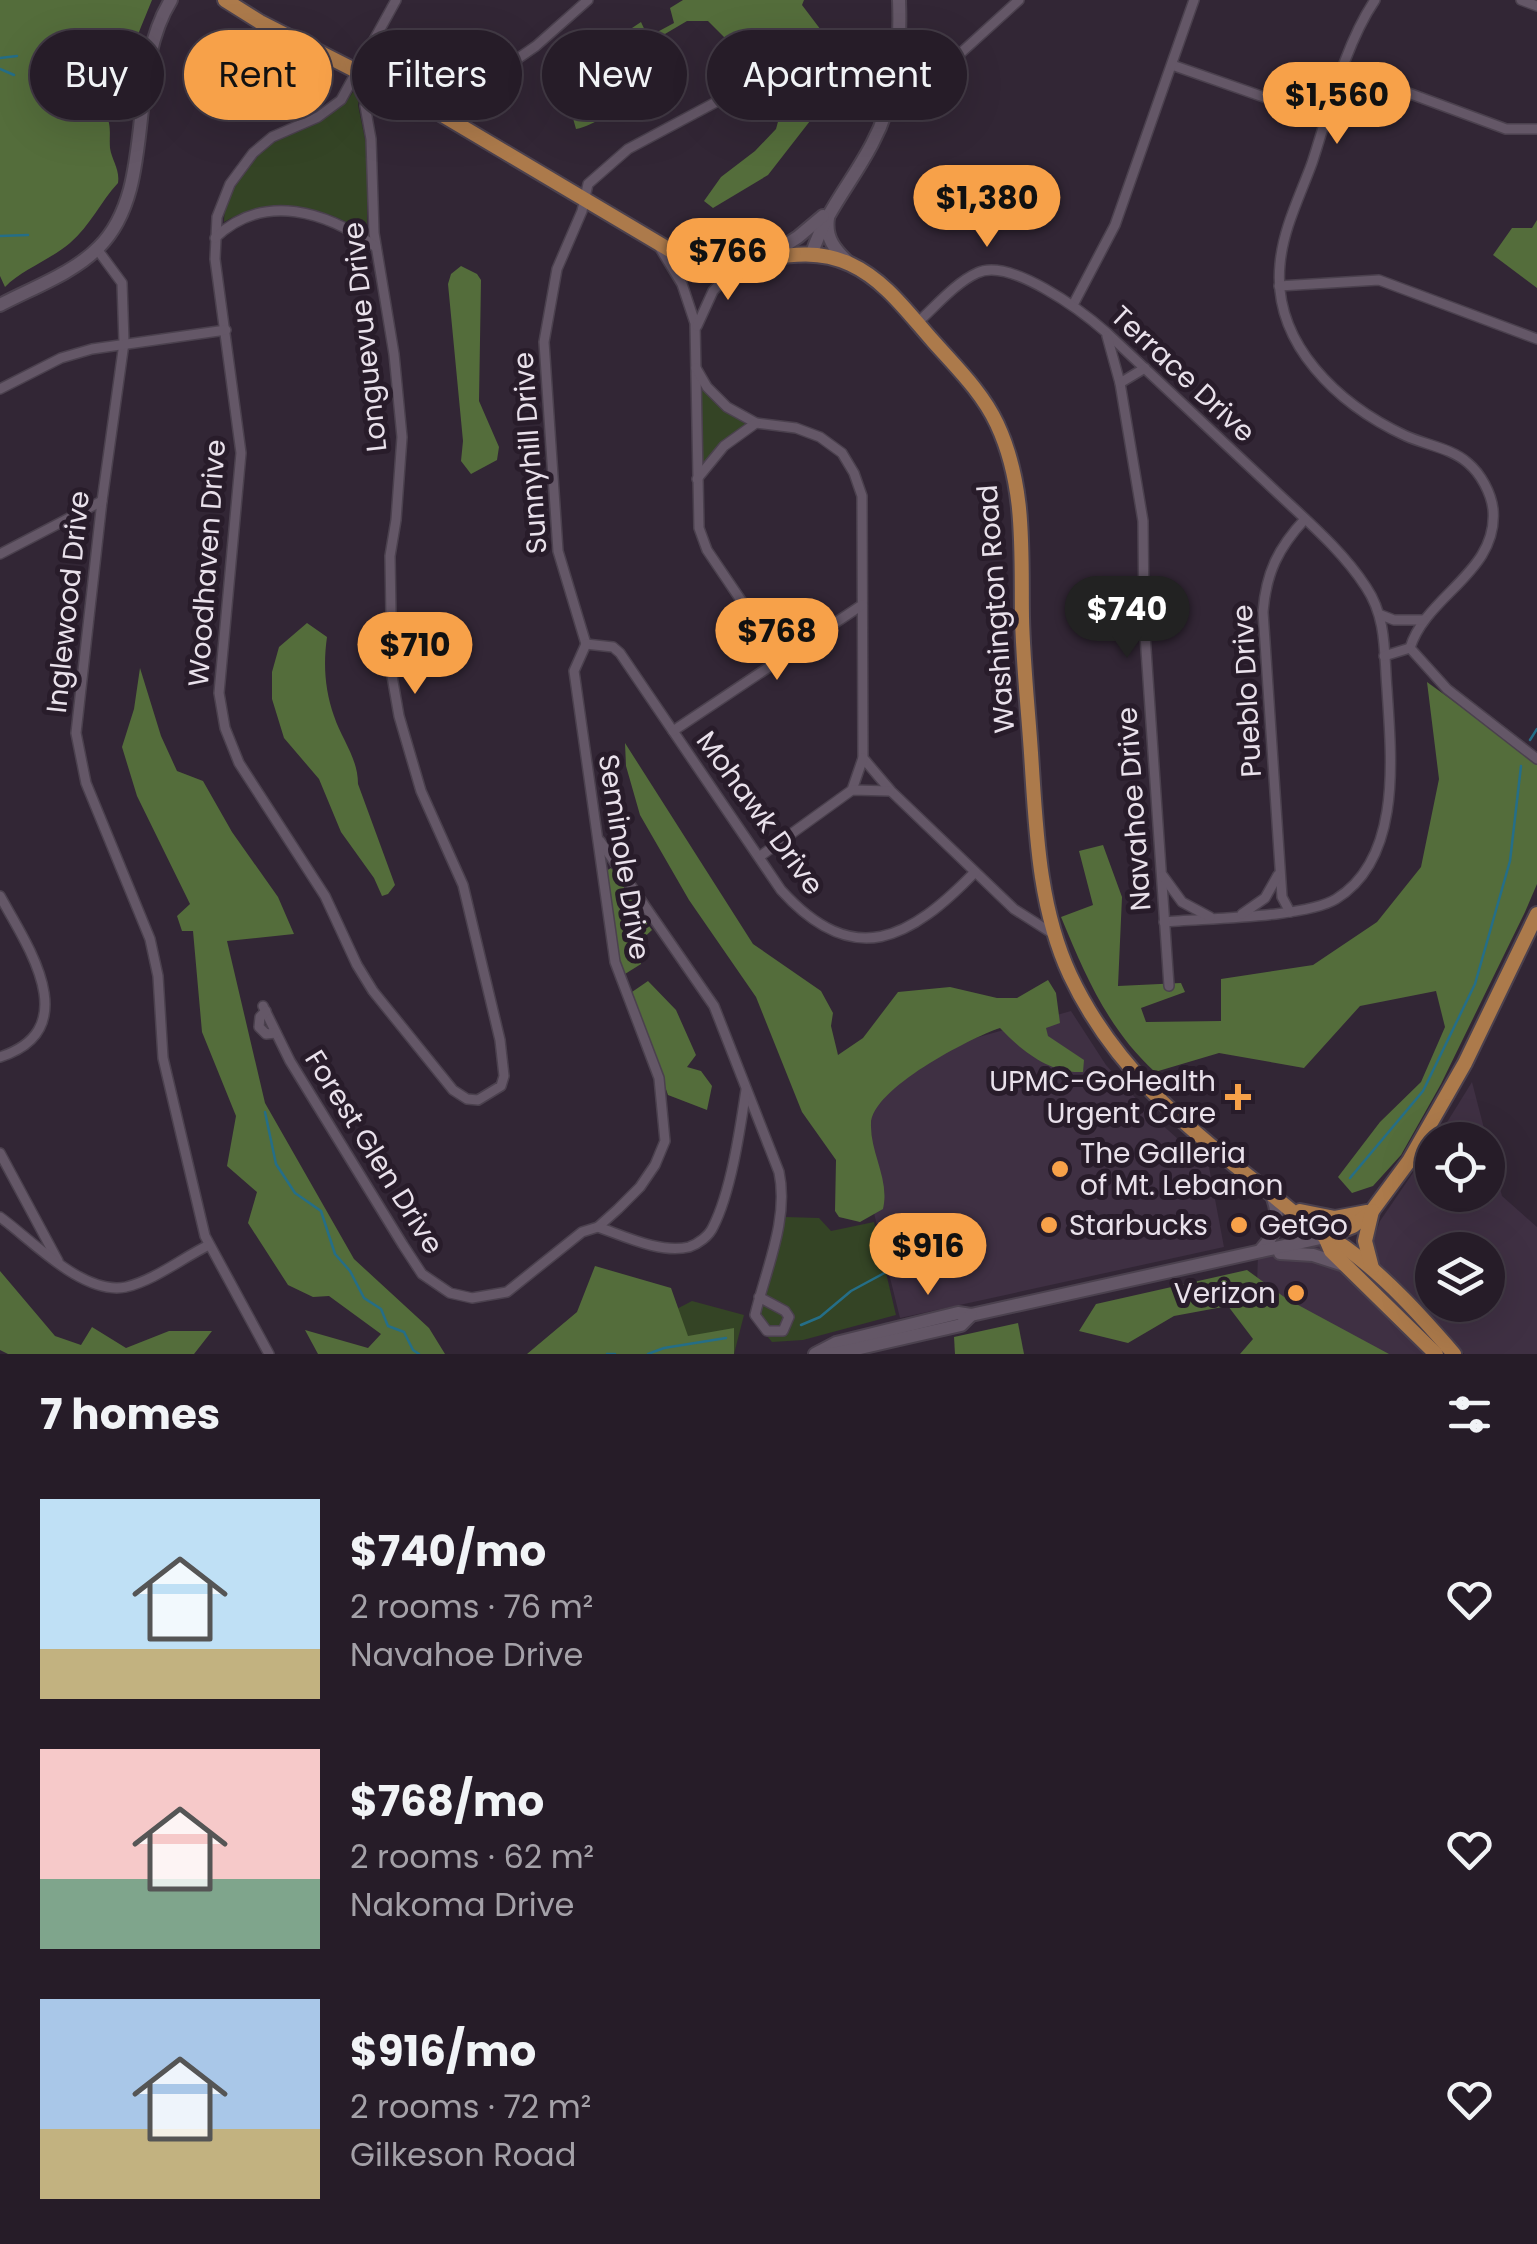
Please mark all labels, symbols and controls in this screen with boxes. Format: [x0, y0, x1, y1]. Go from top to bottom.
chip: Buy [30, 30, 164, 120]
chip: Rent [184, 30, 332, 120]
chip: Filters [352, 30, 522, 120]
chip: New [542, 30, 687, 120]
chip: Apartment [707, 30, 967, 120]
pin: $1,560 [1256, 62, 1418, 147]
text: $1,560 [1285, 72, 1389, 117]
pin: $1,380 [906, 165, 1068, 250]
text: $1,380 [935, 175, 1039, 220]
pin: $766 [669, 218, 787, 303]
street label: Longuevue Drive [334, 220, 396, 454]
text: $766 [689, 228, 767, 273]
street label: Terrace Drive [1102, 297, 1264, 451]
street label: Sunnyhill Drive [503, 351, 557, 555]
street label: Woodhaven Drive [179, 438, 235, 688]
street label: Washington Road [968, 484, 1024, 734]
street label: Inglewood Drive [37, 489, 99, 715]
pin: $740 [1068, 576, 1186, 661]
text: $740 [1087, 586, 1167, 631]
pin: $768 [718, 598, 836, 683]
street label: Pueblo Drive [1223, 604, 1271, 778]
text: $768 [737, 608, 817, 653]
pin: $710 [356, 612, 474, 697]
text: $710 [379, 622, 451, 667]
street label: Navahoe Drive [1107, 706, 1161, 912]
street label: Mohawk Drive [687, 723, 833, 903]
street label: Seminole Drive [589, 752, 659, 962]
street label: Forest Glen Drive [296, 1043, 452, 1261]
place label: UPMC-GoHealth Urgent Care [989, 1062, 1216, 1133]
marker: UPMC-GoHealth Urgent Care [1225, 1084, 1251, 1110]
map controls [1415, 1122, 1505, 1322]
button: locate [1415, 1122, 1505, 1212]
place label: The Galleria of Mt. Lebanon [1080, 1134, 1283, 1205]
marker: The Galleria of Mt. Lebanon [1049, 1158, 1071, 1180]
place label: Starbucks [1069, 1206, 1208, 1245]
place label: GetGo [1259, 1206, 1348, 1245]
pin: $916 [869, 1213, 987, 1298]
marker: Starbucks [1038, 1214, 1060, 1236]
marker: GetGo [1228, 1214, 1250, 1236]
text: $916 [891, 1223, 965, 1268]
button: layers [1415, 1232, 1505, 1322]
place label: Verizon [1174, 1274, 1276, 1313]
marker: Verizon [1285, 1282, 1307, 1304]
text: 7 homes [40, 1385, 220, 1444]
icon: filters [1442, 1387, 1497, 1442]
text: $740/mo [350, 1522, 546, 1581]
icon: home [120, 1539, 240, 1659]
icon: heart [1442, 1572, 1497, 1627]
text: 2 rooms · 76 m² [350, 1584, 593, 1629]
text: Navahoe Drive [350, 1632, 583, 1677]
text: $768/mo [350, 1772, 544, 1831]
icon: home [120, 1789, 240, 1909]
icon: heart [1442, 1822, 1497, 1877]
text: 2 rooms · 62 m² [350, 1834, 594, 1879]
text: Nakoma Drive [350, 1882, 574, 1927]
text: $916/mo [350, 2022, 536, 2081]
icon: home [120, 2039, 240, 2159]
icon: heart [1442, 2072, 1497, 2127]
text: 2 rooms · 72 m² [350, 2084, 591, 2129]
text: Gilkeson Road [350, 2132, 576, 2177]

